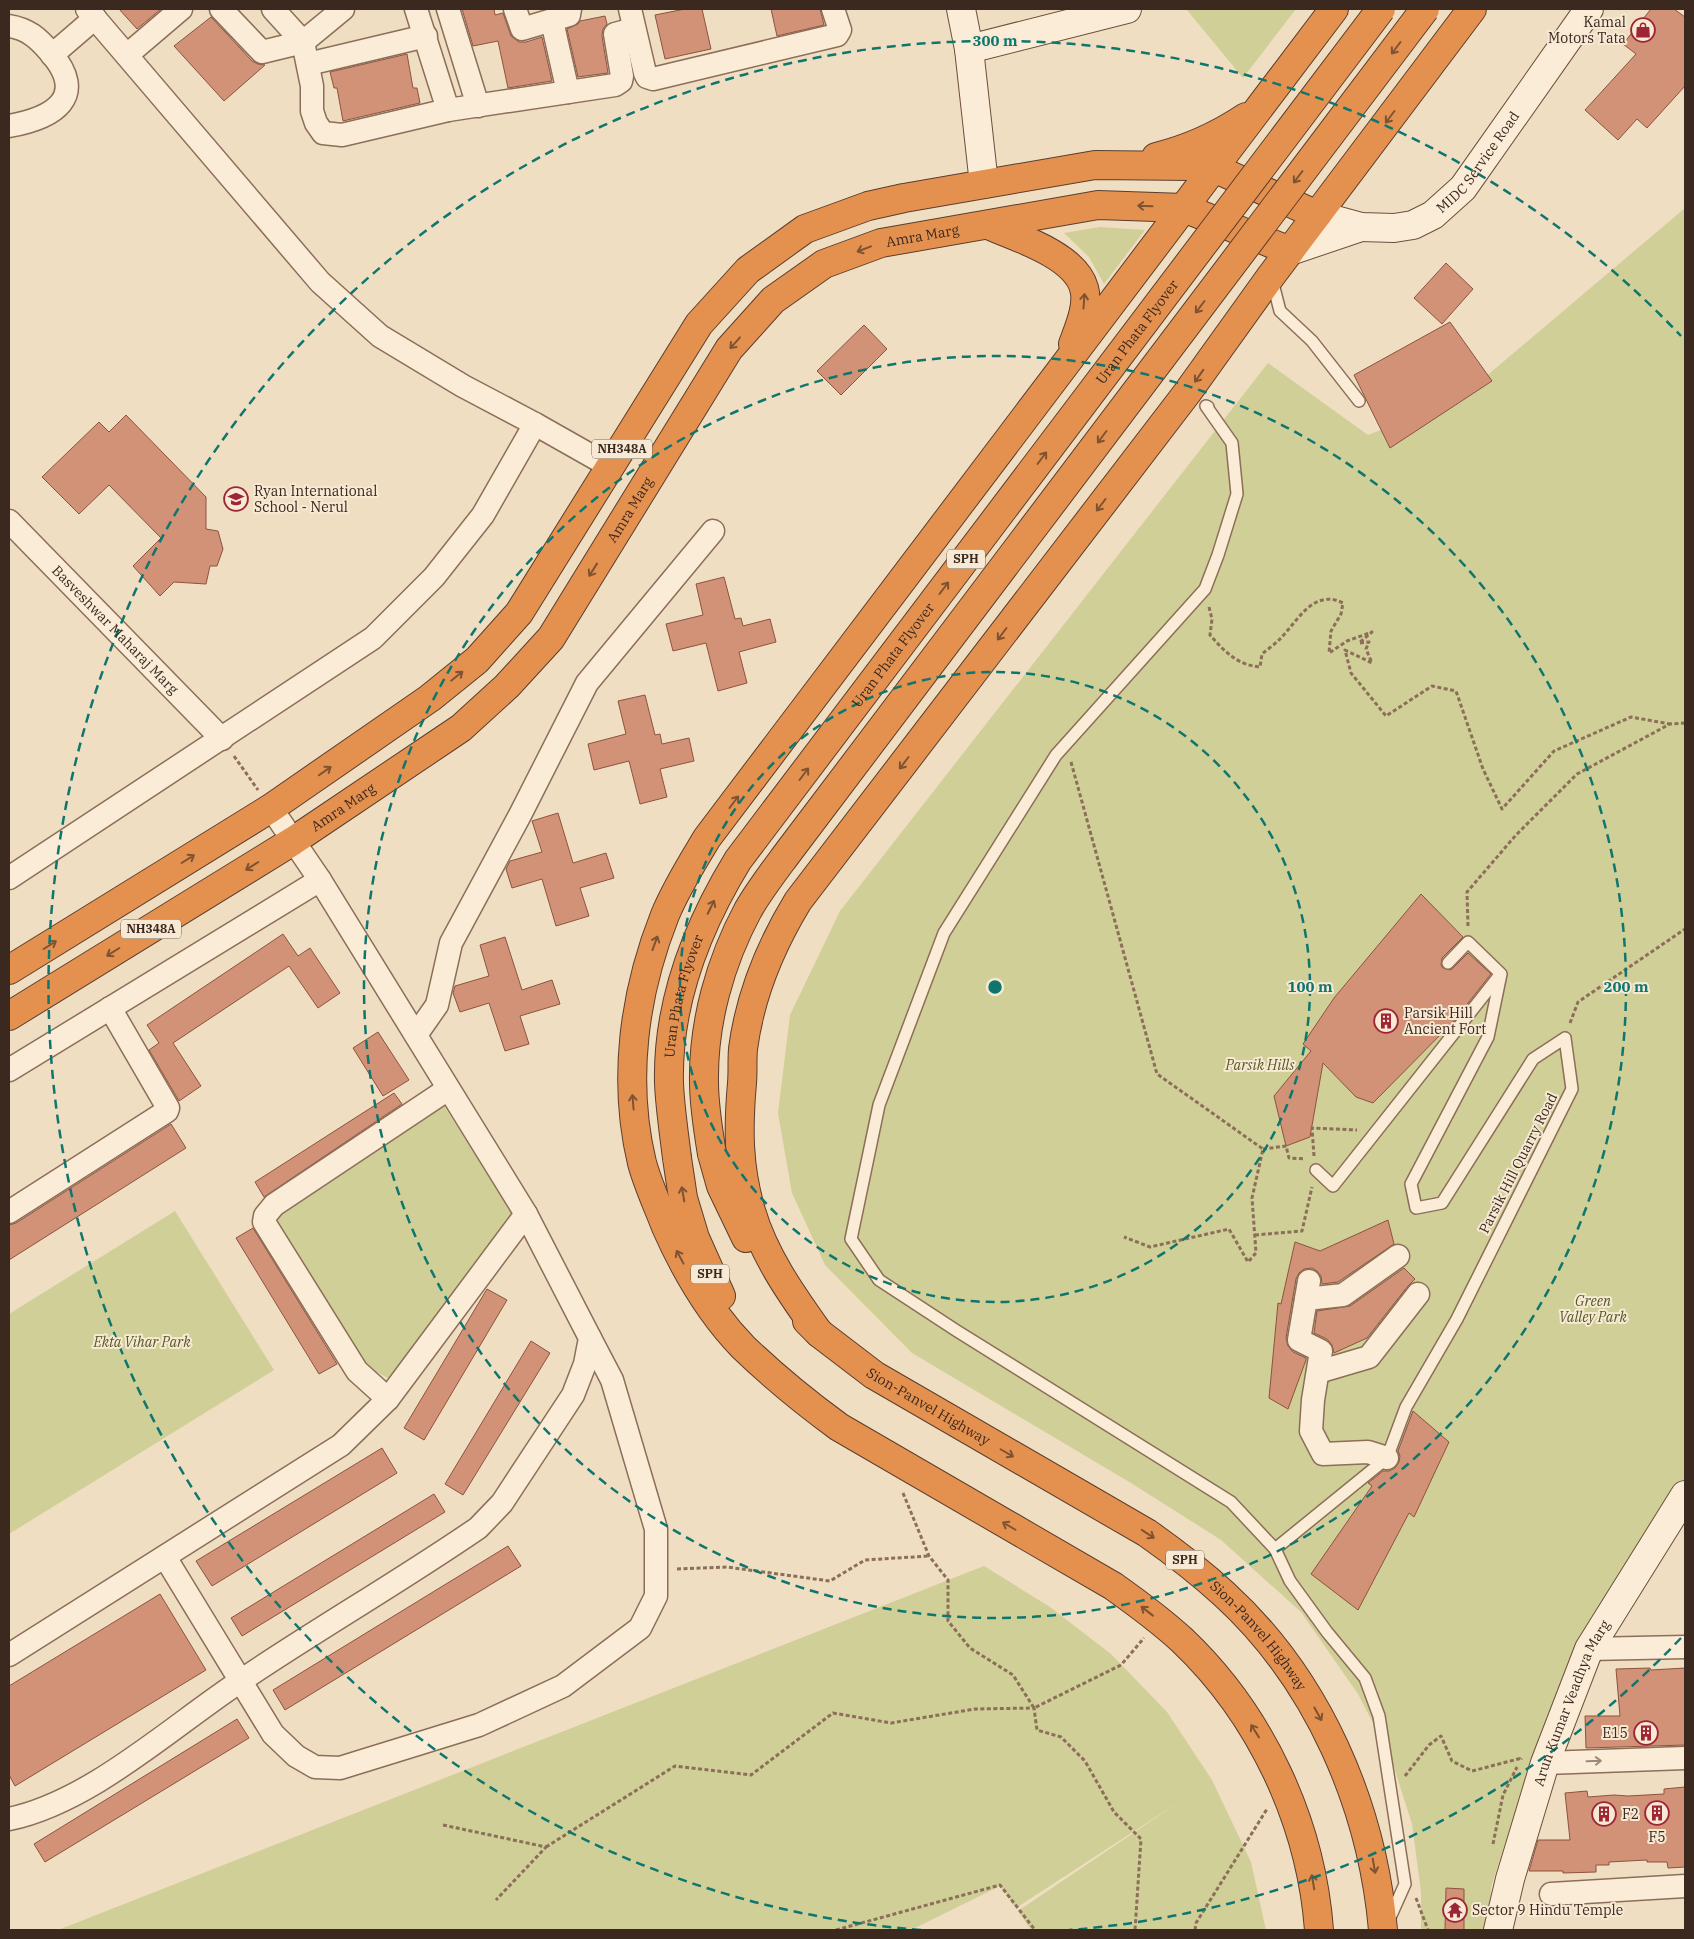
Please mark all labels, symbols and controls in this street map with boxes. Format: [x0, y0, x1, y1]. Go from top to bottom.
place label: Kamal Motors Tata [1548, 13, 1626, 47]
shop icon: Kamal Motors Tata [1630, 17, 1656, 43]
text: 300 m [972, 31, 1018, 50]
one-way arrow [1391, 41, 1401, 55]
street label: MIDC Service Road [1432, 107, 1524, 217]
one-way arrow [1385, 110, 1395, 124]
one-way arrow [1293, 170, 1303, 184]
one-way arrow [1137, 202, 1153, 211]
street label: Amra Marg [885, 220, 961, 251]
one-way arrow [857, 245, 873, 254]
street label: Uran Phata Flyover [1092, 275, 1183, 388]
one-way arrow [1080, 294, 1089, 310]
one-way arrow [1195, 300, 1205, 314]
one-way arrow [729, 336, 741, 349]
one-way arrow [1194, 369, 1205, 382]
one-way arrow [1097, 430, 1107, 444]
road number: NH348A [592, 439, 652, 458]
one-way arrow [1037, 451, 1047, 465]
street label: Amra Marg [603, 473, 657, 546]
place label: Ryan International School - Nerul [254, 482, 377, 516]
school or university icon: Ryan International School - Nerul [223, 486, 249, 512]
one-way arrow [1096, 498, 1107, 511]
road number: SPH [947, 550, 985, 568]
street label: Basveshwar Maharaj Marg [48, 561, 182, 698]
one-way arrow [588, 562, 598, 576]
one-way arrow [939, 581, 949, 595]
street label: Uran Phata Flyover [848, 599, 939, 711]
one-way arrow [997, 627, 1008, 640]
one-way arrow [450, 671, 463, 682]
one-way arrow [898, 756, 909, 769]
one-way arrow [318, 766, 332, 776]
one-way arrow [798, 768, 809, 781]
street label: Amra Marg [308, 779, 379, 835]
one-way arrow [729, 796, 740, 809]
one-way arrow [181, 854, 195, 864]
one-way arrow [245, 862, 259, 872]
one-way arrow [707, 900, 716, 915]
road number: NH348A [121, 920, 181, 939]
street label: Uran Phata Flyover [660, 931, 708, 1058]
one-way arrow [651, 935, 660, 951]
one-way arrow [43, 939, 57, 949]
one-way arrow [107, 947, 121, 957]
text: 100 m [1287, 977, 1333, 996]
text: 200 m [1603, 977, 1649, 996]
centre of rings [986, 978, 1004, 996]
place label: Parsik Hill Ancient Fort [1404, 1004, 1486, 1038]
building icon: Parsik Hill Ancient Fort [1373, 1008, 1399, 1034]
park label: Parsik Hills [1225, 1056, 1295, 1074]
street label: Parsik Hill Quarry Road [1475, 1089, 1562, 1236]
one-way arrow [629, 1095, 638, 1111]
one-way arrow [677, 1186, 687, 1202]
one-way arrow [675, 1249, 685, 1264]
road number: SPH [691, 1264, 729, 1284]
park label: Green Valley Park [1559, 1292, 1628, 1326]
park label: Ekta Vihar Park [92, 1333, 191, 1351]
street label: Sion-Panvel Highway [863, 1364, 994, 1450]
one-way arrow [1000, 1448, 1014, 1458]
one-way arrow [1002, 1521, 1016, 1531]
one-way arrow [1140, 1529, 1154, 1539]
road number: SPH [1166, 1550, 1204, 1570]
street label: Sion-Panvel Highway [1206, 1577, 1311, 1694]
one-way arrow [1141, 1605, 1154, 1616]
street label: Arun Kumar Veadhya Marg [1530, 1616, 1614, 1788]
one-way arrow [1313, 1707, 1323, 1721]
building icon: E15 [1633, 1720, 1659, 1746]
place label: E15 [1602, 1724, 1628, 1742]
one-way arrow [1249, 1725, 1259, 1739]
one-way arrow [1586, 1756, 1602, 1766]
building icon: F5 [1644, 1800, 1670, 1826]
building icon: F2 [1591, 1801, 1617, 1827]
place label: F2 [1622, 1805, 1639, 1823]
place label: F5 [1648, 1828, 1666, 1846]
one-way arrow [1370, 1857, 1380, 1873]
one-way arrow [1308, 1874, 1318, 1890]
temple icon: Sector 9 Hindu Temple [1442, 1897, 1468, 1923]
place label: Sector 9 Hindu Temple [1472, 1901, 1623, 1919]

